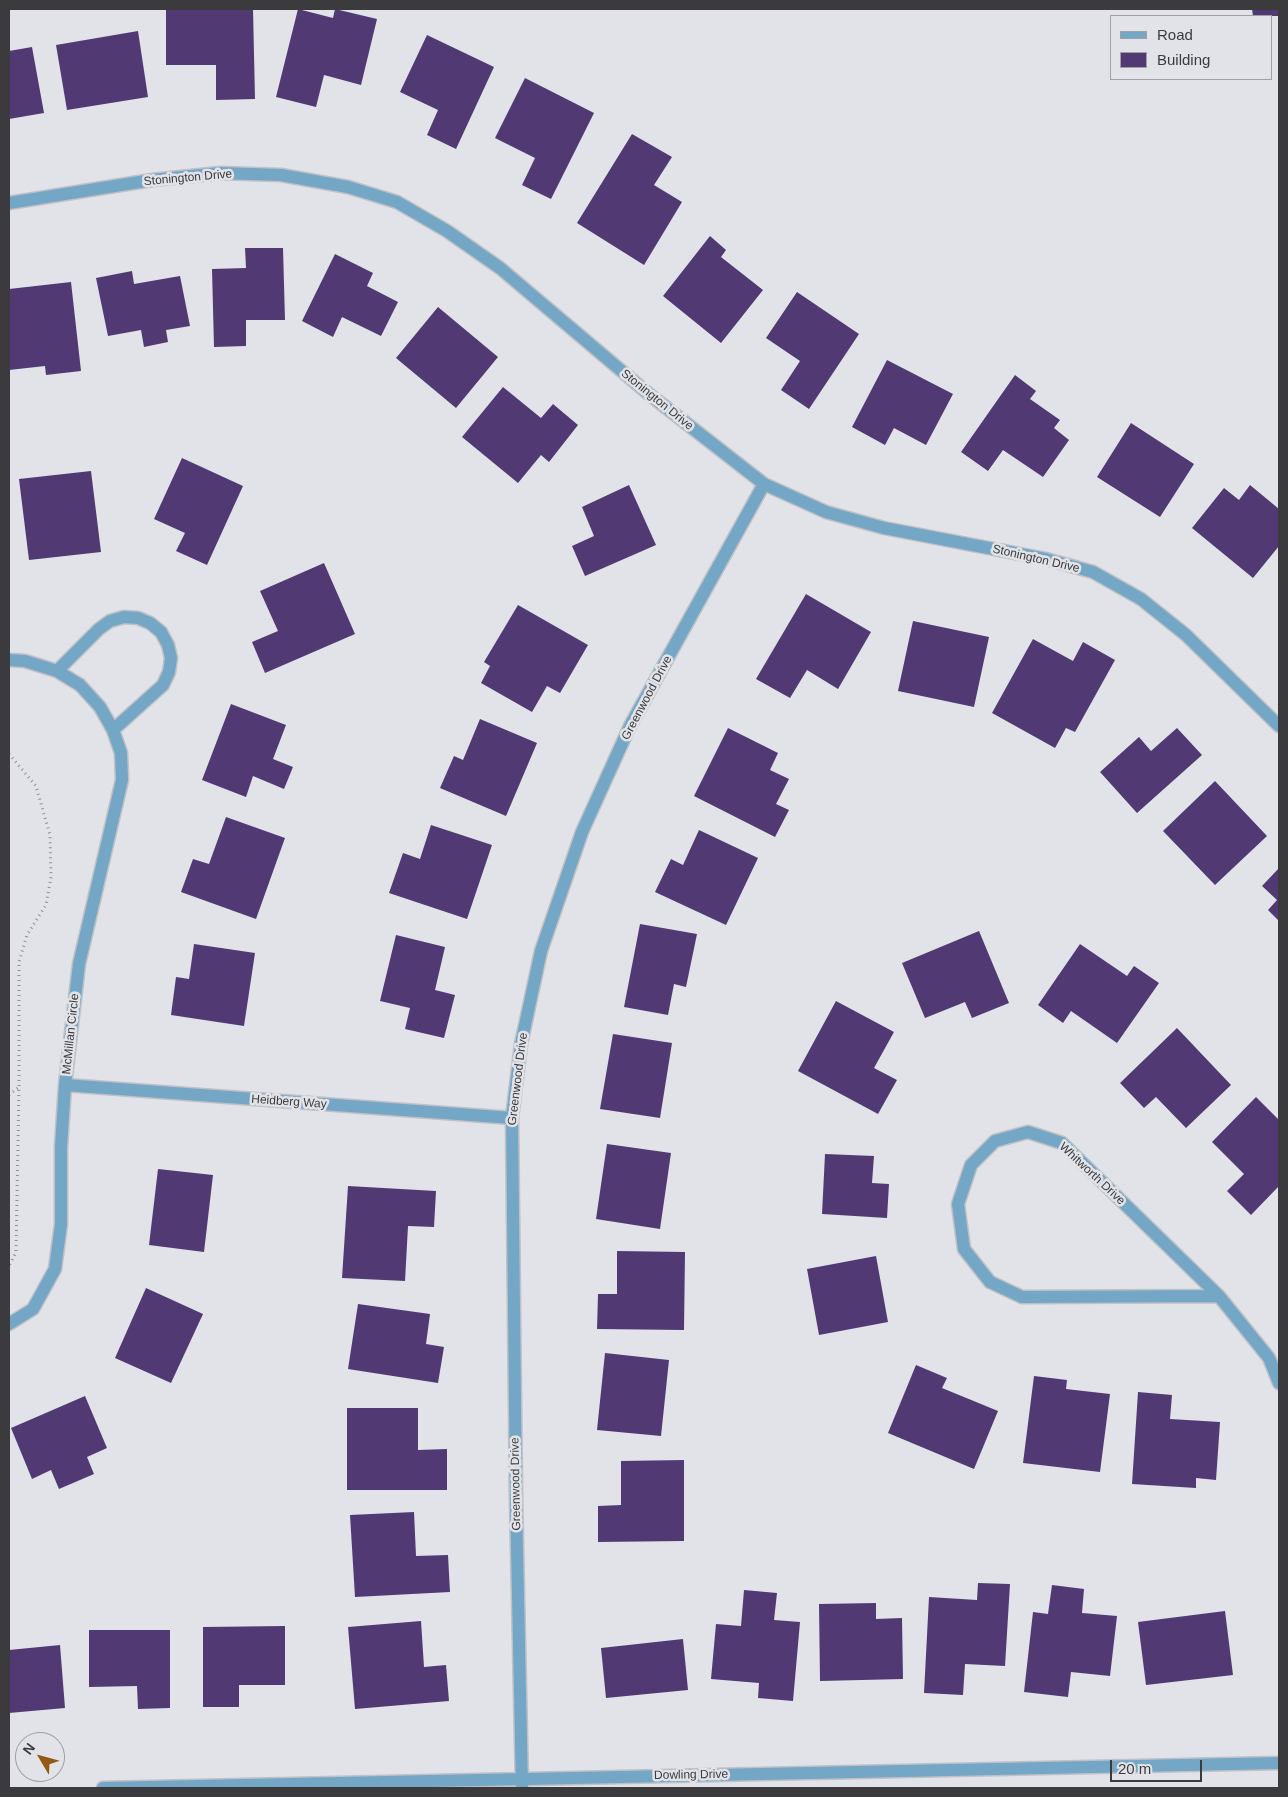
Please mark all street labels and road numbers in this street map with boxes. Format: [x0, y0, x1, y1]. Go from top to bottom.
street label: Stonington Drive [143, 167, 233, 189]
street label: Stonington Drive [618, 366, 696, 434]
street label: Stonington Drive [991, 542, 1081, 576]
street label: Greenwood Drive [619, 653, 675, 743]
street label: McMillan Circle [60, 993, 82, 1075]
street label: Greenwood Drive [505, 1032, 531, 1126]
street label: Heidberg Way [251, 1092, 327, 1112]
street label: Whitworth Drive [1056, 1140, 1128, 1208]
street label: Greenwood Drive [508, 1437, 524, 1531]
street label: Dowling Drive [654, 1767, 728, 1783]

